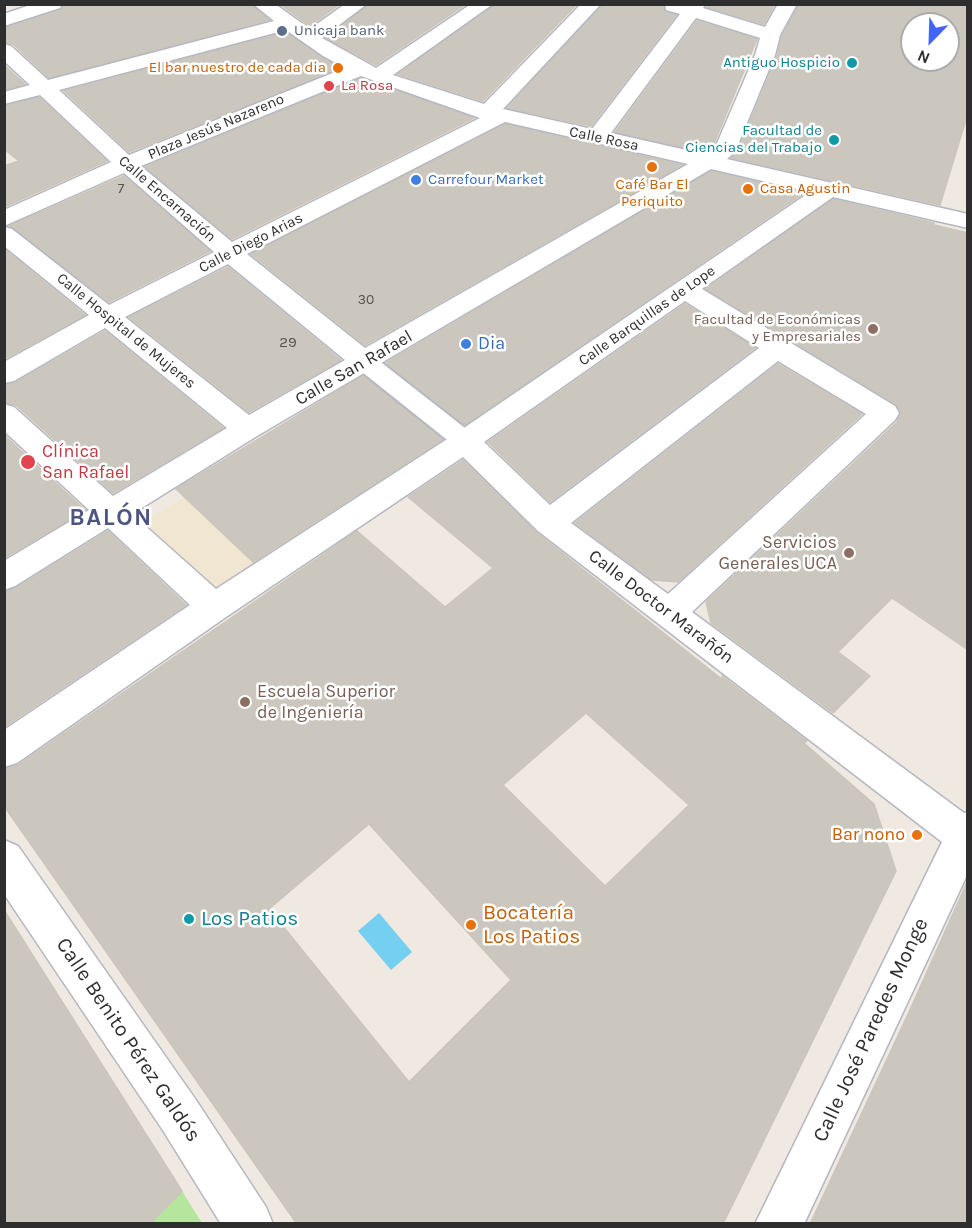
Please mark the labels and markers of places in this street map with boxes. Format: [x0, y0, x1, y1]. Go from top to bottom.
place label: Unicaja bank [294, 22, 384, 40]
marker: Unicaja bank [275, 24, 289, 38]
place label: Antiguo Hospicio [723, 54, 840, 72]
marker: Antiguo Hospicio [845, 56, 859, 70]
place label: El bar nuestro de cada dia [149, 59, 326, 77]
marker: El bar nuestro de cada dia [331, 61, 345, 75]
place label: La Rosa [341, 77, 393, 95]
marker: La Rosa [322, 79, 336, 93]
place label: Facultad de Ciencias del Trabajo [685, 122, 822, 157]
marker: Facultad de Ciencias del Trabajo [827, 133, 841, 147]
marker: Café Bar El Periquito [645, 160, 659, 174]
place label: Carrefour Market [428, 171, 544, 189]
marker: Carrefour Market [409, 173, 423, 187]
place label: Café Bar El Periquito [615, 176, 689, 211]
place label: Casa Agustin [760, 180, 850, 198]
marker: Casa Agustin [741, 182, 755, 196]
place label: Facultad de Económicas y Empresariales [694, 311, 861, 346]
marker: Facultad de Económicas y Empresariales [866, 322, 880, 336]
place label: Dia [478, 333, 505, 355]
marker: Dia [459, 337, 473, 351]
place label: Clínica San Rafael [42, 441, 129, 484]
marker: Clínica San Rafael [19, 453, 37, 471]
place label: Servicios Generales UCA [718, 532, 837, 574]
marker: Servicios Generales UCA [842, 546, 856, 560]
place label: Escuela Superior de Ingeniería [257, 681, 395, 724]
marker: Escuela Superior de Ingeniería [238, 695, 252, 709]
place label: Bar nono [832, 824, 905, 846]
marker: Bar nono [910, 828, 924, 842]
place label: Bocatería Los Patios [483, 900, 580, 950]
place label: Los Patios [201, 906, 298, 932]
marker: Los Patios [182, 912, 196, 926]
marker: Bocatería Los Patios [464, 918, 478, 932]

